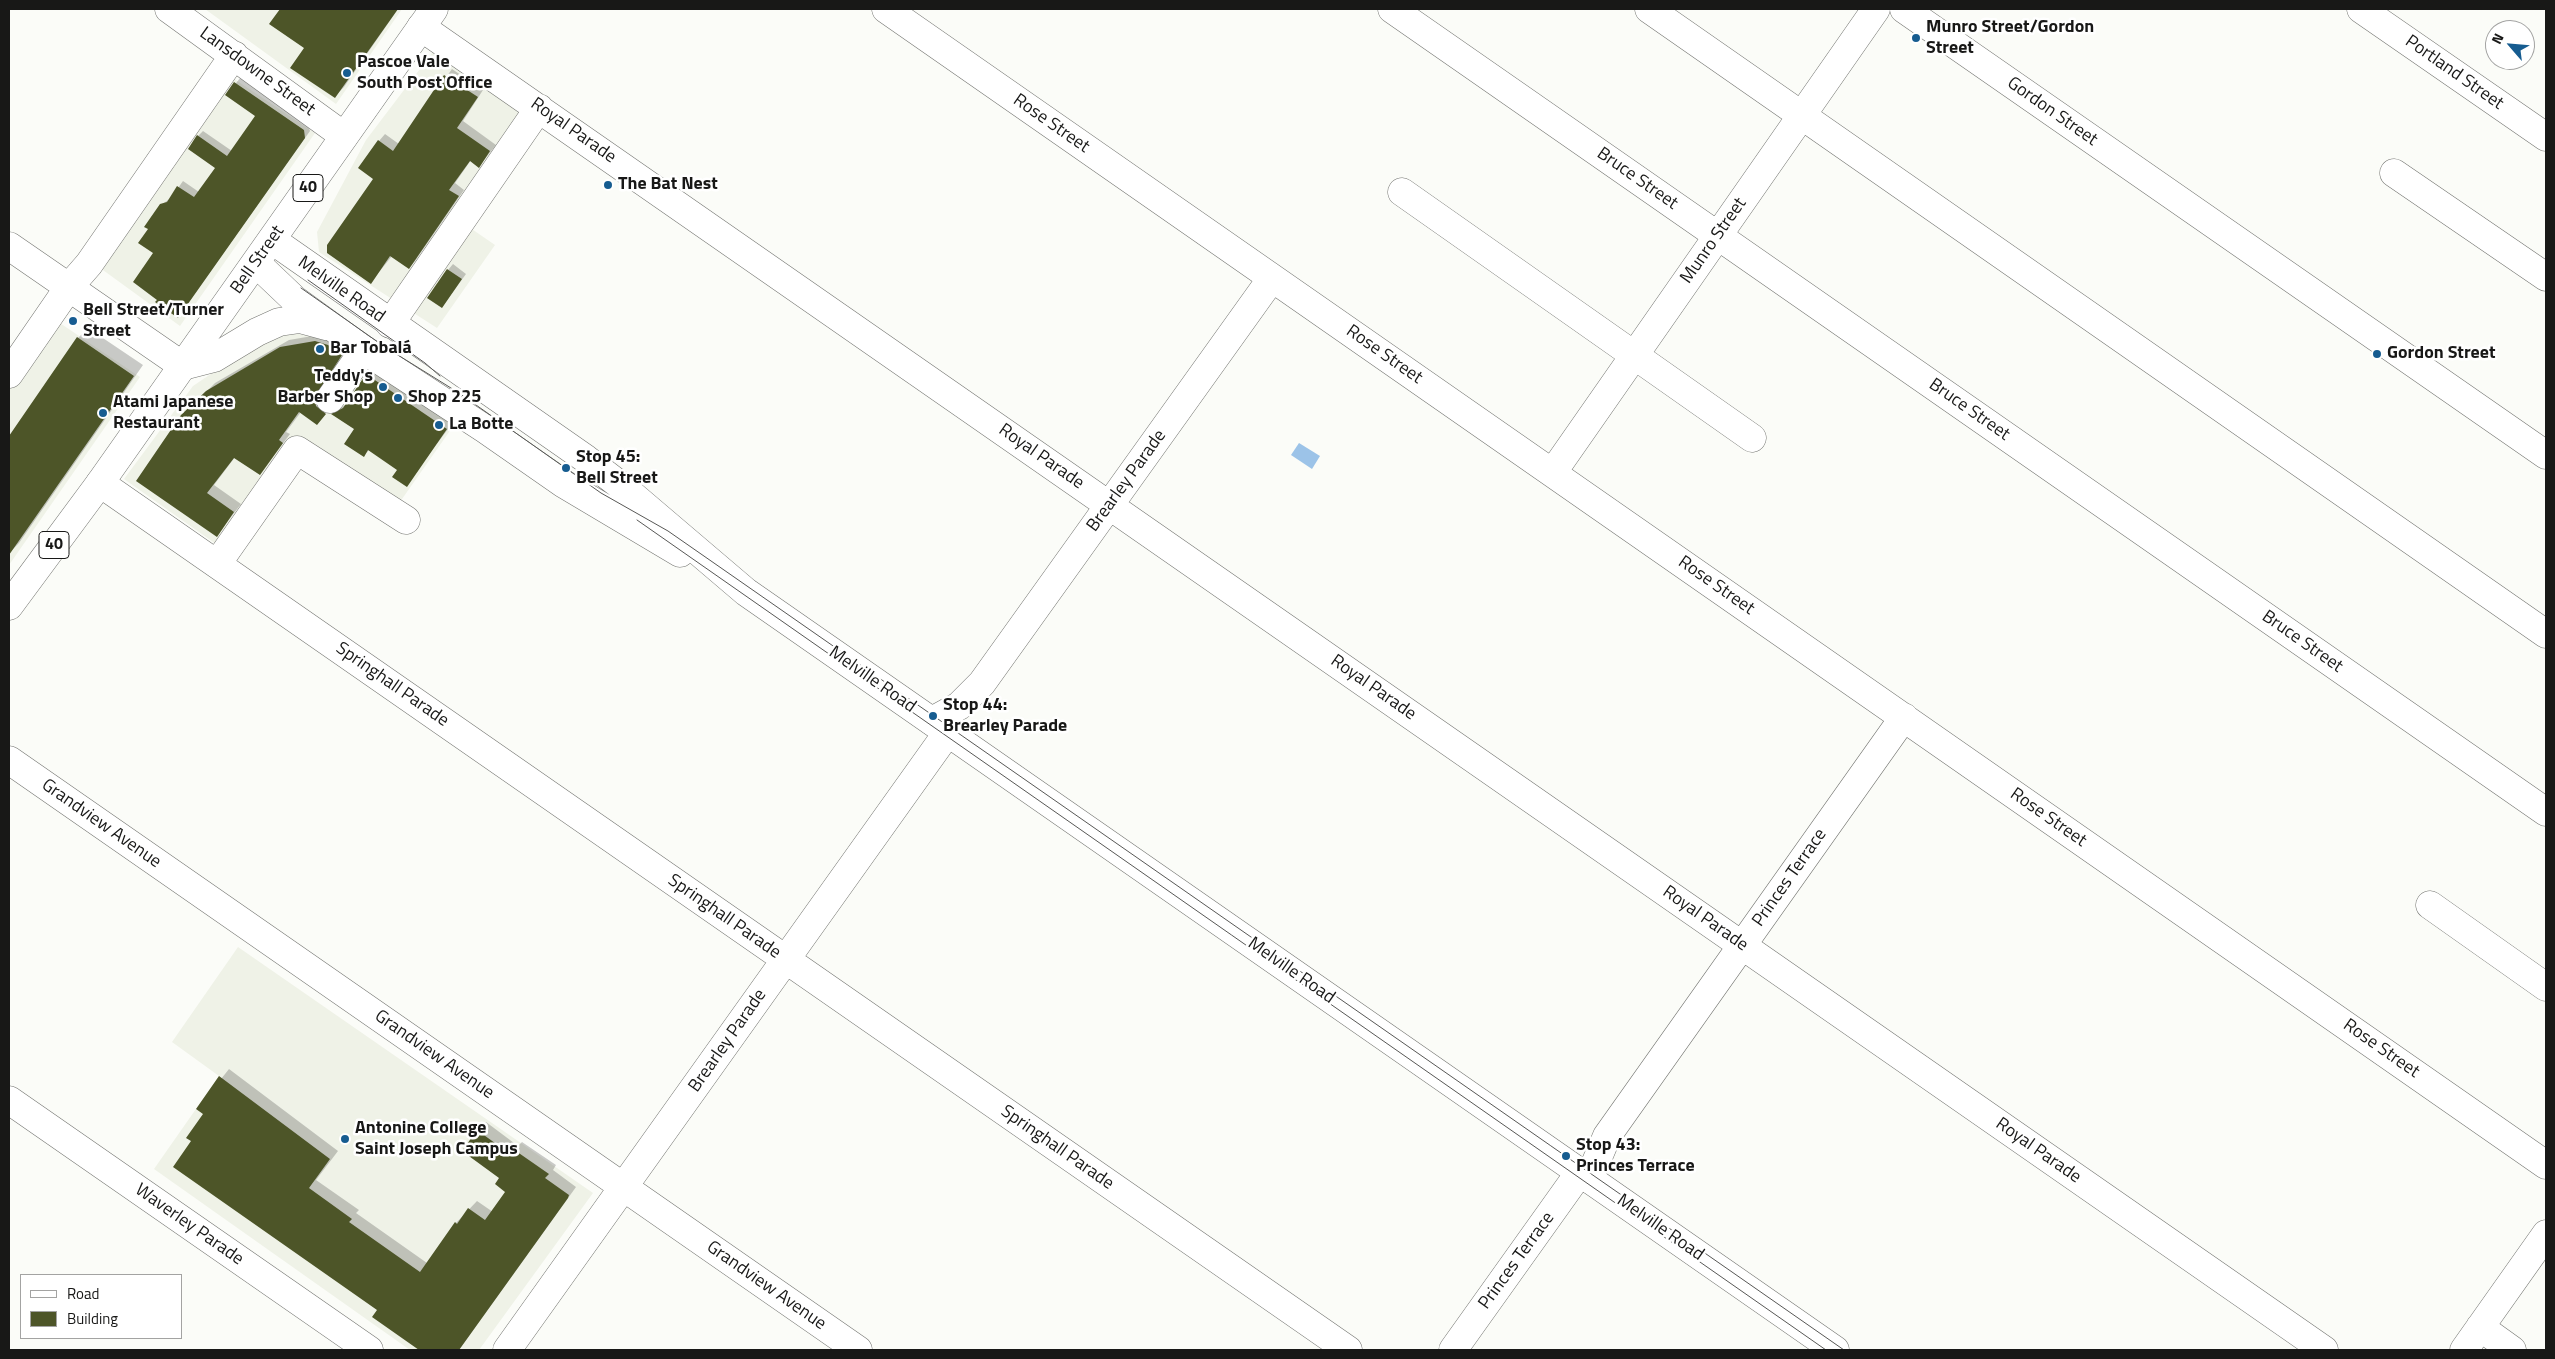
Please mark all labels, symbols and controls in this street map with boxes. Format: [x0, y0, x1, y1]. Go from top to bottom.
place label: Munro Street/Gordon Street [1926, 17, 2094, 59]
north arrow [2485, 20, 2535, 70]
street label: Lansdowne Street [195, 23, 319, 121]
text: N [2486, 29, 2509, 48]
street label: Portland Street [2401, 31, 2507, 115]
marker: Munro Street/Gordon Street [1910, 32, 1922, 44]
place label: Pascoe Vale South Post Office [357, 52, 492, 94]
marker: Pascoe Vale South Post Office [341, 67, 353, 79]
street label: Gordon Street [2003, 73, 2101, 151]
street label: Rose Street [1009, 90, 1093, 158]
street label: Royal Parade [526, 94, 620, 168]
street label: Bruce Street [1592, 143, 1682, 215]
road number: 40 [293, 174, 323, 202]
place label: The Bat Nest [618, 174, 718, 196]
marker: The Bat Nest [602, 179, 614, 191]
street label: Munro Street [1676, 194, 1752, 288]
street label: Bell Street [227, 222, 289, 298]
street label: Melville Road [293, 252, 389, 328]
place label: Bell Street/Turner Street [83, 300, 224, 342]
marker: Bell Street/Turner Street [67, 315, 79, 327]
street label: Rose Street [1342, 321, 1426, 389]
place label: Bar Tobalá [330, 338, 412, 360]
marker: Bar Tobalá [314, 343, 326, 355]
place label: Gordon Street [2387, 343, 2496, 365]
marker: Gordon Street [2371, 348, 2383, 360]
place label: Teddy's Barber Shop [277, 366, 373, 408]
street label: Bruce Street [1924, 374, 2014, 446]
marker: Teddy's Barber Shop [377, 381, 389, 393]
place label: Shop 225 [408, 387, 481, 409]
place label: Atami Japanese Restaurant [113, 392, 234, 434]
marker: Shop 225 [392, 392, 404, 404]
marker: Atami Japanese Restaurant [97, 407, 109, 419]
place label: La Botte [449, 414, 513, 436]
marker: La Botte [433, 419, 445, 431]
street label: Royal Parade [994, 420, 1088, 494]
street label: Brearley Parade [1083, 426, 1171, 536]
place label: Stop 45: Bell Street [576, 447, 658, 489]
marker: Stop 45: Bell Street [560, 462, 572, 474]
road number: 40 [39, 532, 69, 558]
street label: Rose Street [1674, 552, 1758, 620]
street label: Bruce Street [2257, 606, 2347, 678]
street label: Springhall Parade [331, 638, 453, 732]
street label: Melville Road [824, 642, 920, 718]
street label: Royal Parade [1326, 651, 1420, 725]
place label: Stop 44: Brearley Parade [943, 695, 1067, 738]
marker: Stop 44: Brearley Parade [927, 710, 939, 722]
street label: Grandview Avenue [37, 775, 165, 873]
street label: Rose Street [2006, 784, 2090, 852]
street label: Princes Terrace [1748, 825, 1832, 931]
street label: Springhall Parade [663, 870, 785, 964]
street label: Royal Parade [1658, 882, 1752, 956]
street label: Melville Road [1243, 933, 1339, 1009]
street label: Brearley Parade [685, 985, 771, 1097]
street label: Grandview Avenue [370, 1006, 498, 1104]
street label: Rose Street [2339, 1015, 2423, 1083]
street label: Springhall Parade [996, 1101, 1118, 1195]
street label: Royal Parade [1991, 1114, 2085, 1188]
place label: Antonine College Saint Joseph Campus [355, 1118, 518, 1160]
marker: Antonine College Saint Joseph Campus [339, 1133, 351, 1145]
place label: Stop 43: Princes Terrace [1576, 1135, 1695, 1178]
marker: Stop 43: Princes Terrace [1560, 1150, 1572, 1162]
street label: Waverley Parade [131, 1180, 247, 1270]
street label: Melville Road [1612, 1190, 1708, 1266]
street label: Princes Terrace [1474, 1208, 1560, 1314]
street label: Grandview Avenue [702, 1237, 830, 1335]
legend [20, 1274, 182, 1339]
text: Road [67, 1282, 99, 1305]
text: Building [67, 1307, 118, 1330]

